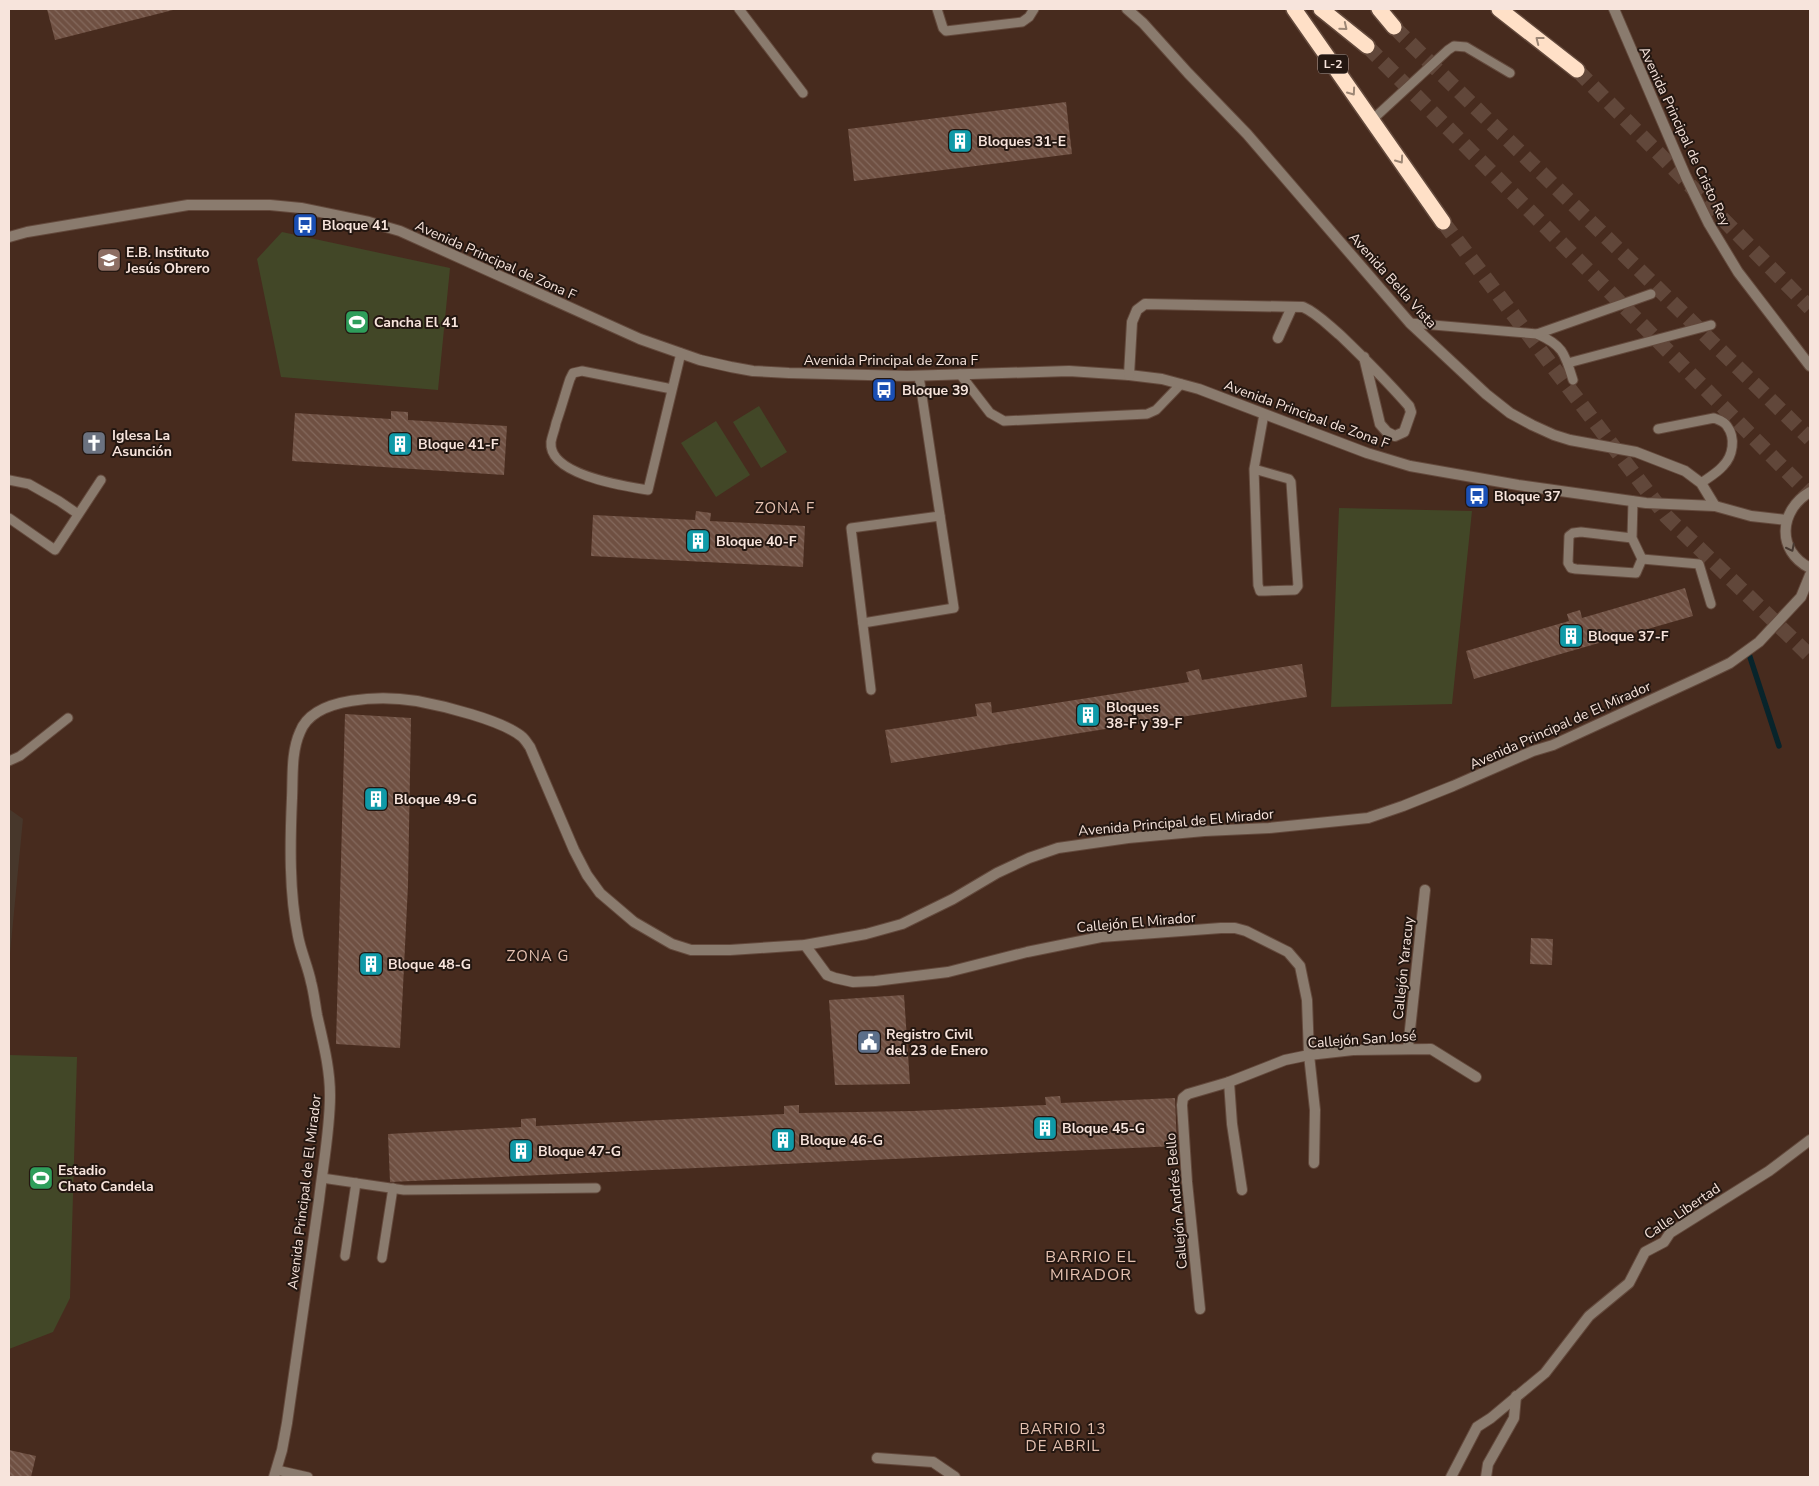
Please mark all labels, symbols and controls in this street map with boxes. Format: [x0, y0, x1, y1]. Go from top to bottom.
one-way arrow [1338, 22, 1347, 30]
one-way arrow [1536, 38, 1545, 46]
street label: Avenida Principal de Cristo Rey [1634, 43, 1735, 230]
road number: L-2 [1318, 54, 1348, 74]
one-way arrow [1346, 86, 1355, 95]
building icon: Bloques 31-E [947, 128, 973, 154]
place label: Bloques 31-E [978, 132, 1066, 151]
one-way arrow [1394, 154, 1403, 163]
bus stop icon: Bloque 41 [292, 212, 318, 238]
place label: Bloque 41 [322, 216, 389, 235]
street label: Avenida Principal de Zona F [412, 216, 580, 305]
street label: Avenida Bella Vista [1344, 228, 1441, 332]
place label: E.B. Instituto Jesús Obrero [125, 243, 210, 278]
school or university icon: E.B. Instituto Jesús Obrero [96, 247, 122, 273]
sports icon: Cancha El 41 [344, 309, 370, 335]
place label: Cancha El 41 [374, 313, 459, 332]
street label: Avenida Principal de Zona F [804, 351, 979, 370]
street label: Avenida Principal de Zona F [1222, 376, 1392, 453]
bus stop icon: Bloque 39 [871, 377, 897, 403]
place label: Bloque 39 [902, 381, 969, 400]
place label: Iglesa La Asunción [112, 426, 172, 461]
church icon: Iglesa La Asunción [81, 430, 107, 456]
building icon: Bloque 41-F [387, 431, 413, 457]
place label: Bloque 41-F [418, 435, 499, 454]
bus stop icon: Bloque 37 [1464, 483, 1490, 509]
place label: Bloque 37 [1494, 487, 1561, 506]
district label: ZONA F [755, 498, 815, 518]
building icon: Bloque 40-F [685, 528, 711, 554]
place label: Bloque 40-F [716, 532, 797, 551]
one-way arrow [1785, 543, 1795, 552]
building icon: Bloque 37-F [1558, 623, 1584, 649]
place label: Bloque 37-F [1588, 627, 1669, 646]
street label: Avenida Principal de El Mirador [1467, 677, 1654, 774]
place label: Bloques 38-F y 39-F [1106, 698, 1183, 733]
building icon: Bloques 38-F y 39-F [1075, 702, 1101, 728]
building icon: Bloque 49-G [363, 786, 389, 812]
place label: Bloque 49-G [394, 790, 477, 809]
street label: Avenida Principal de El Mirador [1077, 804, 1275, 841]
street label: Callejón El Mirador [1076, 908, 1196, 937]
street label: Callejón Yaracuy [1389, 915, 1418, 1021]
district label: ZONA G [507, 946, 569, 966]
building icon: Bloque 48-G [358, 951, 384, 977]
place label: Bloque 48-G [388, 955, 471, 974]
place label: Registro Civil del 23 de Enero [886, 1025, 988, 1060]
street label: Callejón San José [1307, 1026, 1417, 1053]
public building icon: Registro Civil del 23 de Enero [856, 1029, 882, 1055]
street label: Avenida Principal de El Mirador [283, 1093, 326, 1291]
building icon: Bloque 45-G [1032, 1115, 1058, 1141]
place label: Bloque 45-G [1062, 1119, 1145, 1138]
building icon: Bloque 46-G [770, 1127, 796, 1153]
place label: Bloque 46-G [800, 1131, 883, 1150]
street label: Callejón Andrés Bello [1161, 1132, 1192, 1270]
building icon: Bloque 47-G [508, 1138, 534, 1164]
place label: Bloque 47-G [538, 1142, 621, 1161]
place label: Estadio Chato Candela [58, 1161, 154, 1196]
sports icon: Estadio Chato Candela [28, 1165, 54, 1191]
street label: Calle Libertad [1640, 1179, 1724, 1244]
district label: BARRIO EL MIRADOR [1045, 1246, 1137, 1286]
district label: BARRIO 13 DE ABRIL [1019, 1419, 1107, 1456]

